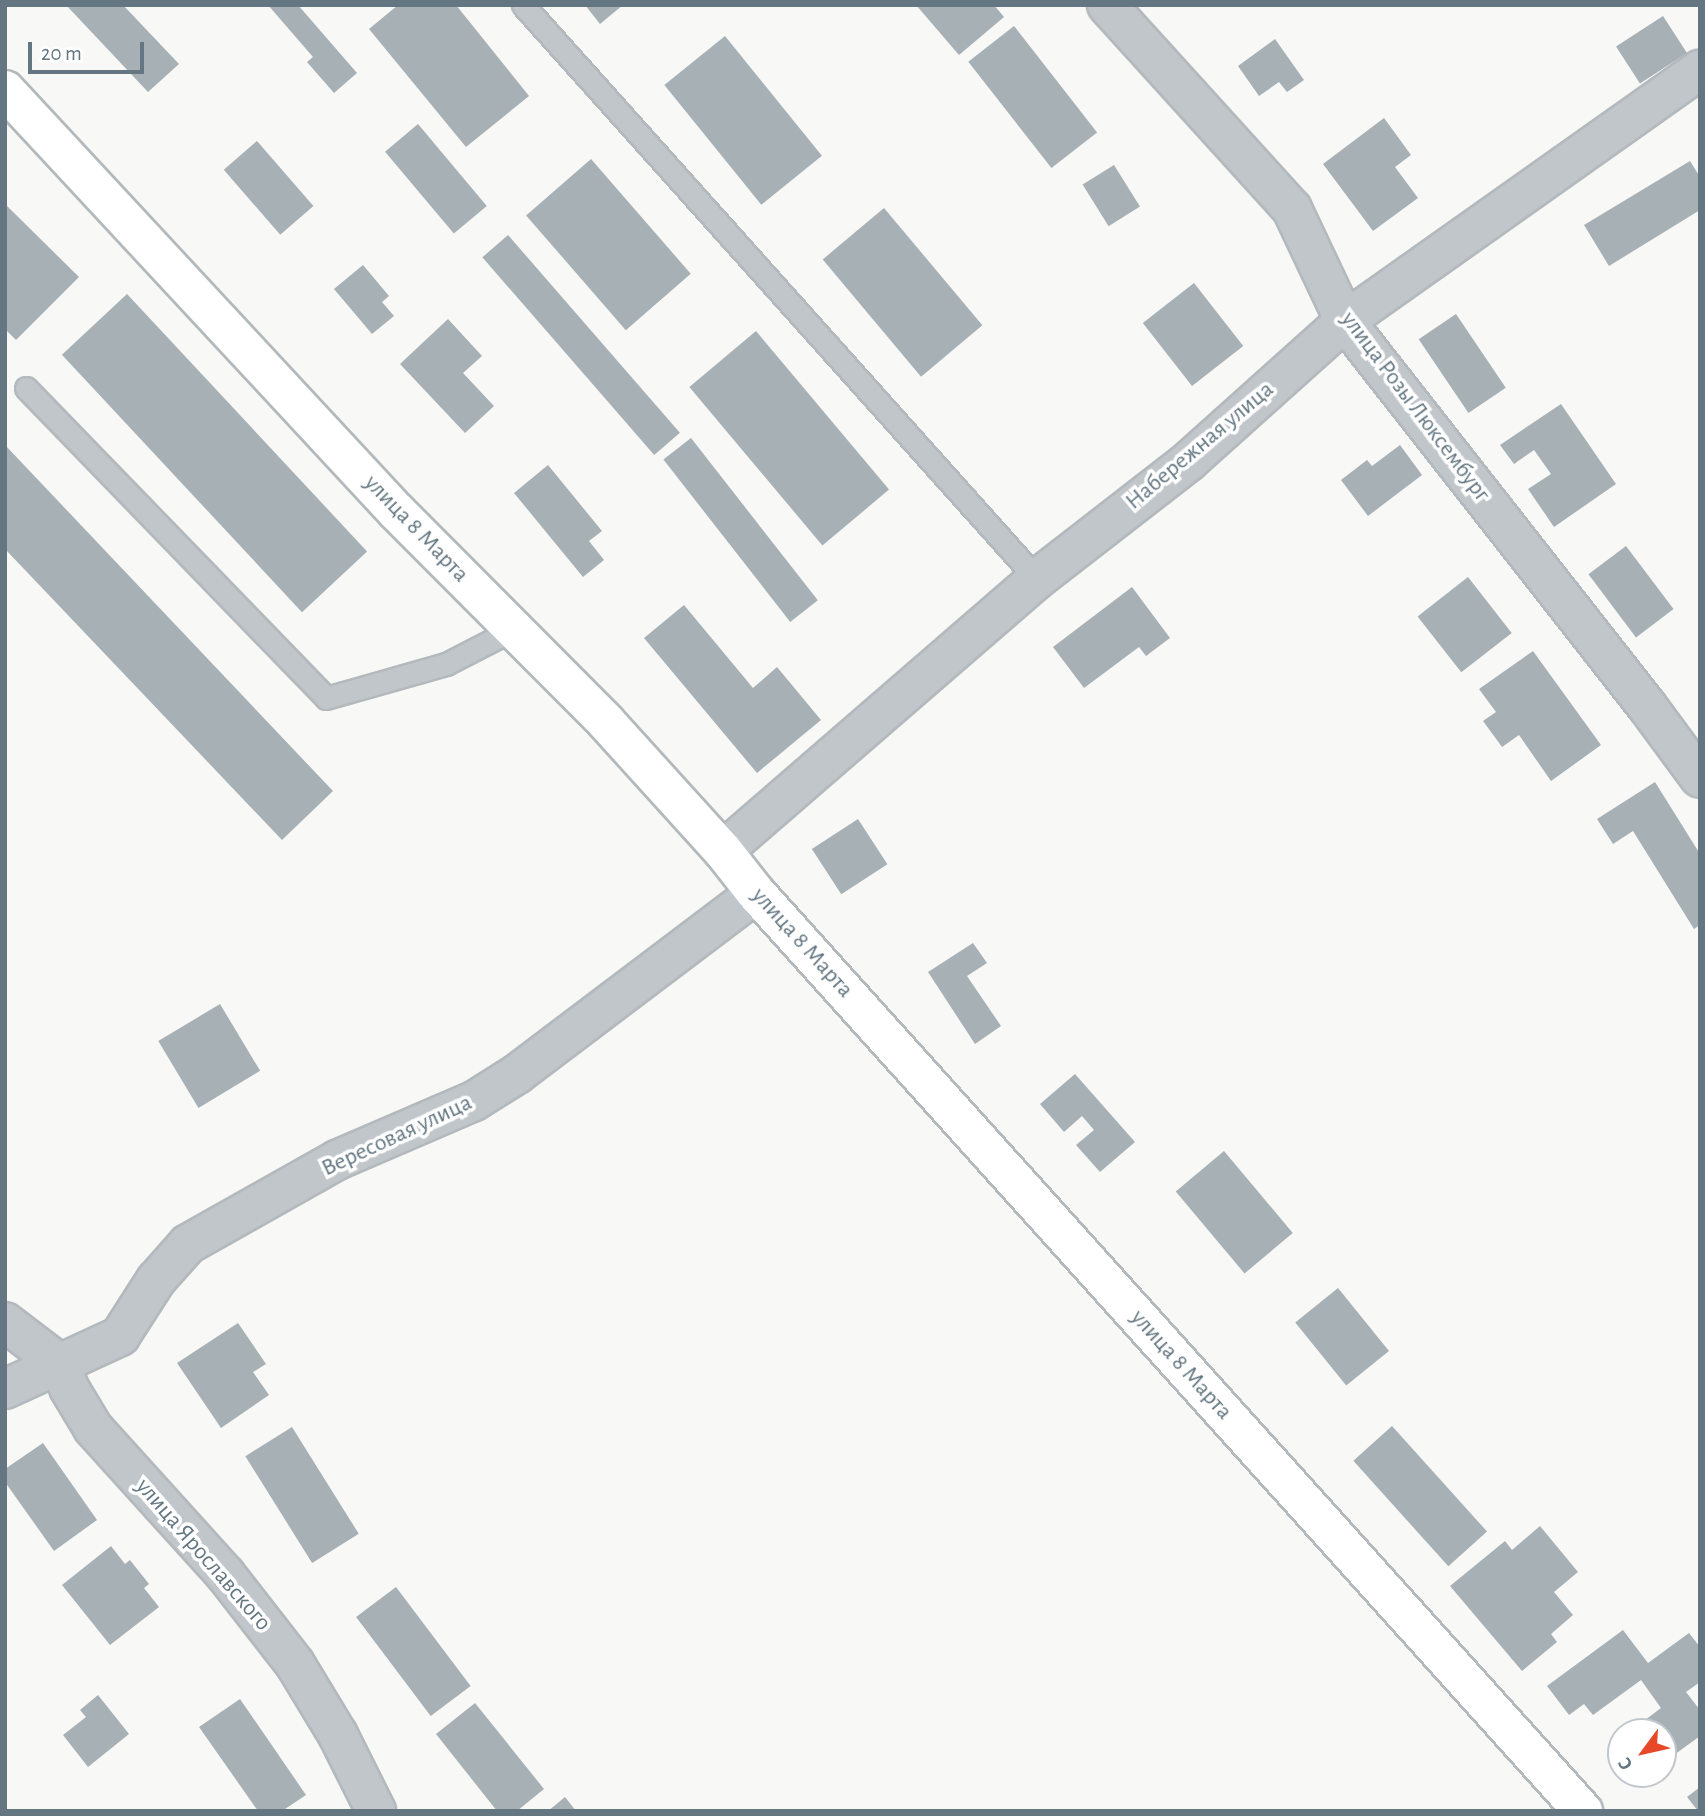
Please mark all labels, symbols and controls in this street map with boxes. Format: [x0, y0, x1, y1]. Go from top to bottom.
scale bar [32, 28, 147, 72]
text: 20 m [41, 43, 82, 64]
street label: улица Розы Люксембург [1334, 306, 1496, 508]
street label: Набережная улица [1120, 376, 1280, 516]
street label: улица 8 Марта [358, 469, 474, 589]
street label: улица 8 Марта [745, 882, 859, 1004]
street label: Вересовая улица [317, 1089, 477, 1183]
street label: улица 8 Марта [1124, 1304, 1238, 1426]
street label: улица Ярославского [129, 1473, 277, 1637]
north arrow [1607, 1718, 1677, 1788]
text: С [1615, 1754, 1636, 1773]

